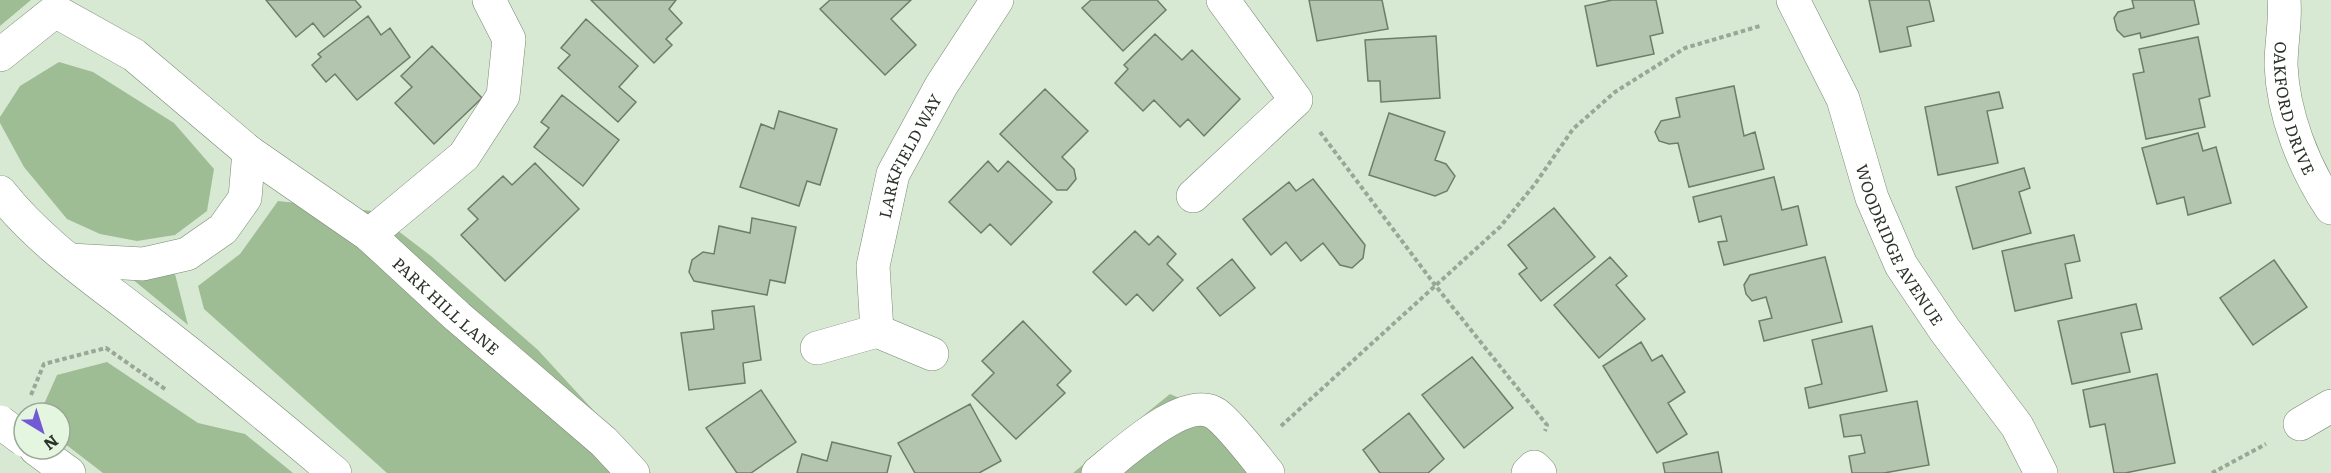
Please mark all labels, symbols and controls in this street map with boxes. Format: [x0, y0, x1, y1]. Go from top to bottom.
street label: OAKFORD DRIVE [2269, 41, 2322, 179]
street label: LARKFIELD WAY [872, 89, 947, 220]
street label: WOODRIDGE AVENUE [1851, 161, 1950, 330]
street label: PARK HILL LANE [388, 251, 505, 360]
north arrow [12, 401, 72, 461]
text: N [39, 430, 65, 457]

